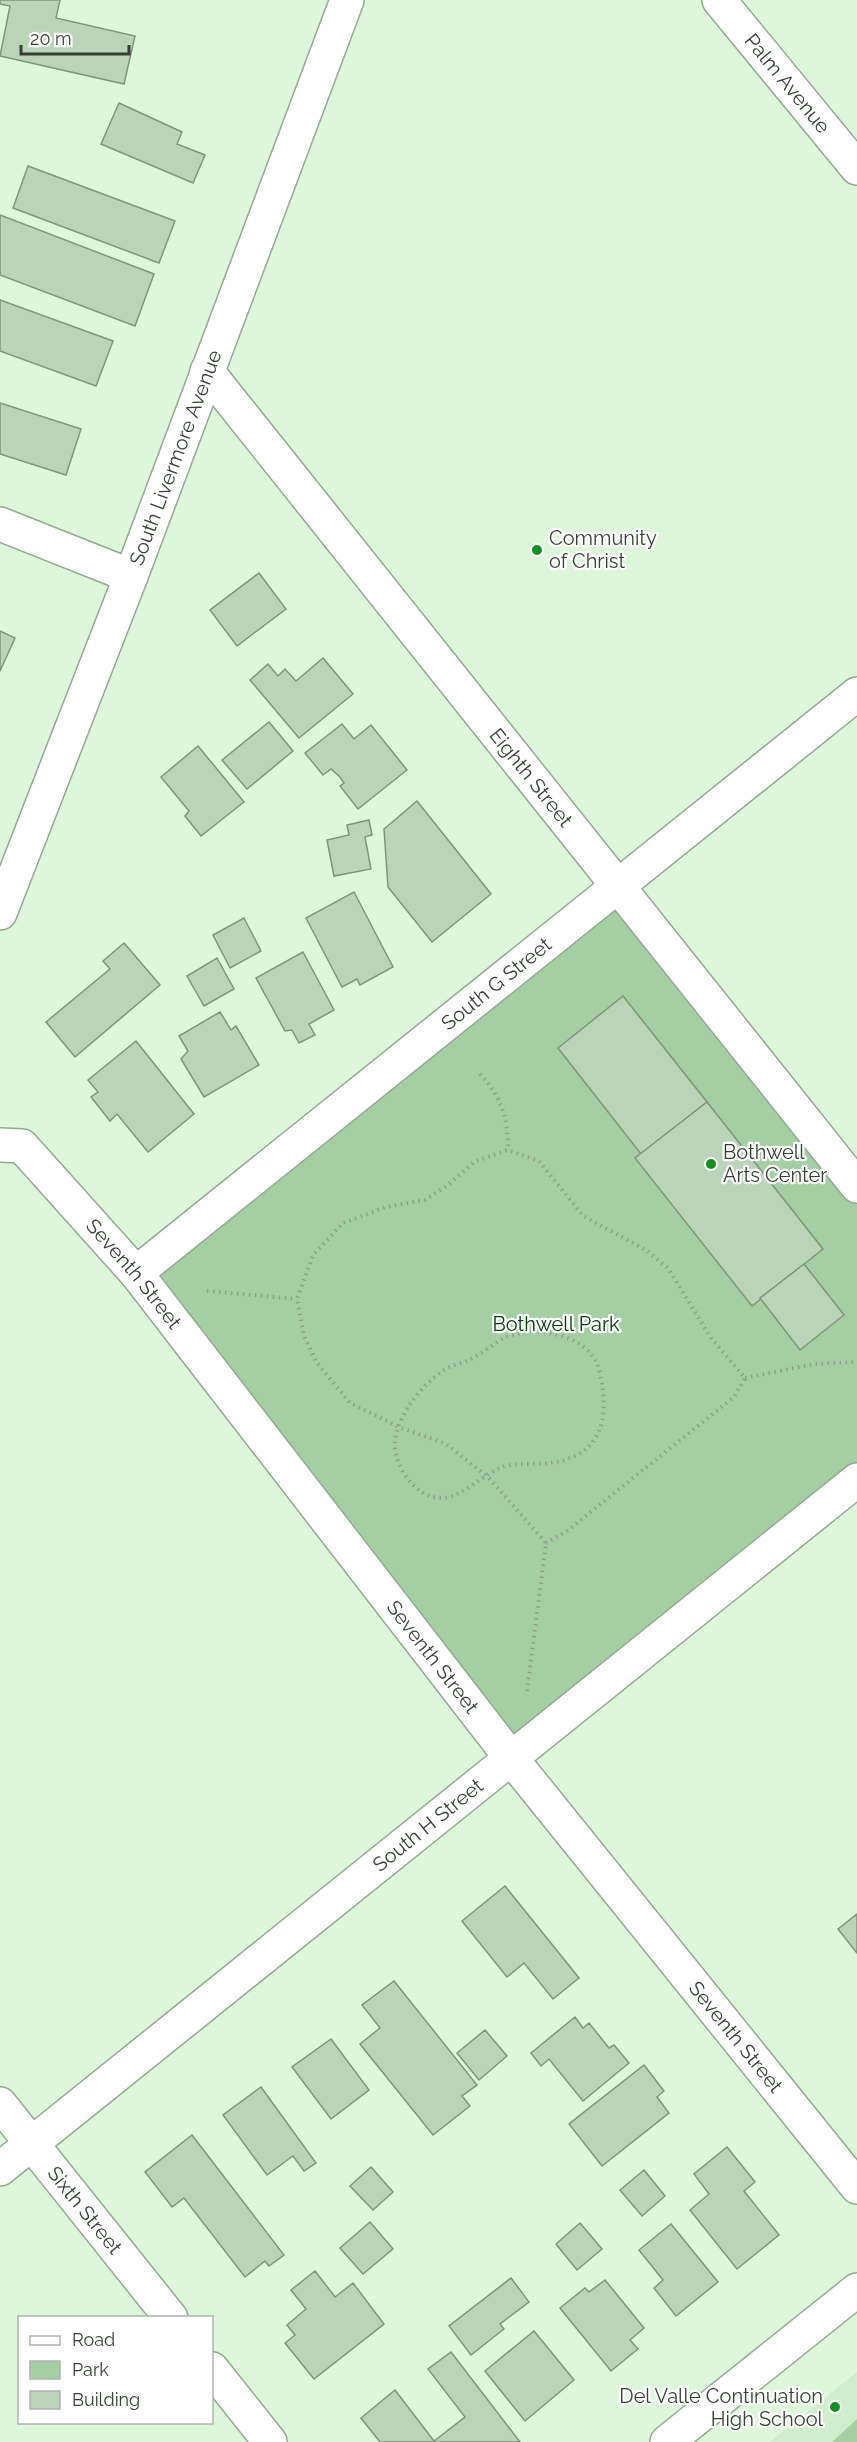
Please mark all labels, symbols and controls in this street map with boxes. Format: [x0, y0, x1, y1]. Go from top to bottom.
scale bar [21, 18, 129, 56]
text: 20 m [30, 28, 72, 49]
street label: Palm Avenue [740, 29, 836, 138]
street label: South Livermore Avenue [124, 346, 227, 569]
place label: Community of Christ [549, 526, 657, 573]
marker: Community of Christ [530, 543, 544, 557]
street label: Eighth Street [485, 723, 578, 832]
street label: South G Street [436, 932, 556, 1035]
place label: Bothwell Arts Center [723, 1140, 827, 1187]
marker: Bothwell Arts Center [704, 1157, 718, 1171]
street label: Seventh Street [81, 1214, 187, 1334]
park label: Bothwell Park [492, 1312, 620, 1336]
street label: Seventh Street [382, 1596, 484, 1718]
street label: South H Street [368, 1773, 488, 1877]
street label: Seventh Street [684, 1976, 788, 2098]
street label: Sixth Street [43, 2162, 127, 2259]
legend [18, 2316, 213, 2424]
text: Road [72, 2329, 115, 2350]
text: Park [72, 2359, 109, 2380]
place label: Del Valle Continuation High School [619, 2384, 824, 2431]
text: Building [72, 2389, 140, 2410]
marker: Del Valle Continuation High School [828, 2400, 842, 2414]

